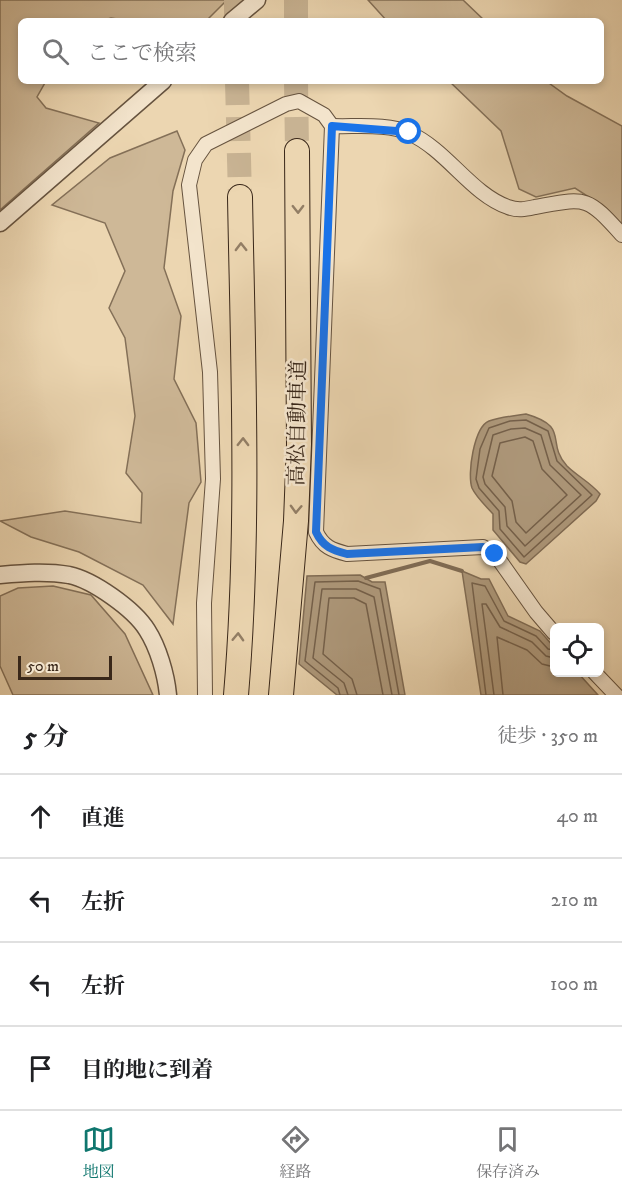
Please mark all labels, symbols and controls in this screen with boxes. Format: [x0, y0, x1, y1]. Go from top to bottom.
search box [18, 18, 604, 84]
icon: search [39, 35, 72, 68]
text: ここで検索 [87, 40, 197, 67]
route start [395, 118, 421, 144]
one-way arrow [292, 205, 304, 214]
one-way arrow [235, 242, 247, 251]
street label: 高松自動車道 [284, 360, 312, 486]
one-way arrow [237, 437, 249, 446]
one-way arrow [290, 505, 303, 514]
route end [481, 540, 507, 566]
map controls [550, 623, 604, 677]
button: locate [550, 623, 604, 677]
one-way arrow [232, 632, 245, 641]
scale bar [18, 653, 112, 680]
text: 50 m [27, 656, 59, 676]
text: 5 分 [24, 721, 69, 754]
text: 徒歩 · 350 m [497, 724, 598, 749]
icon: ahead [24, 800, 57, 833]
text: 40 m [556, 804, 598, 829]
text: 直進 [81, 805, 125, 832]
icon: left [24, 884, 57, 917]
text: 210 m [551, 888, 598, 913]
text: 左折 [81, 889, 125, 916]
icon: left [24, 968, 57, 1001]
text: 100 m [550, 972, 598, 997]
text: 左折 [81, 973, 125, 1000]
icon: arrive [24, 1052, 57, 1085]
text: 目的地に到着 [81, 1057, 213, 1084]
tab: 地図 [82, 1123, 115, 1182]
tab: 経路 [279, 1123, 312, 1182]
tab: 保存済み [476, 1123, 540, 1182]

